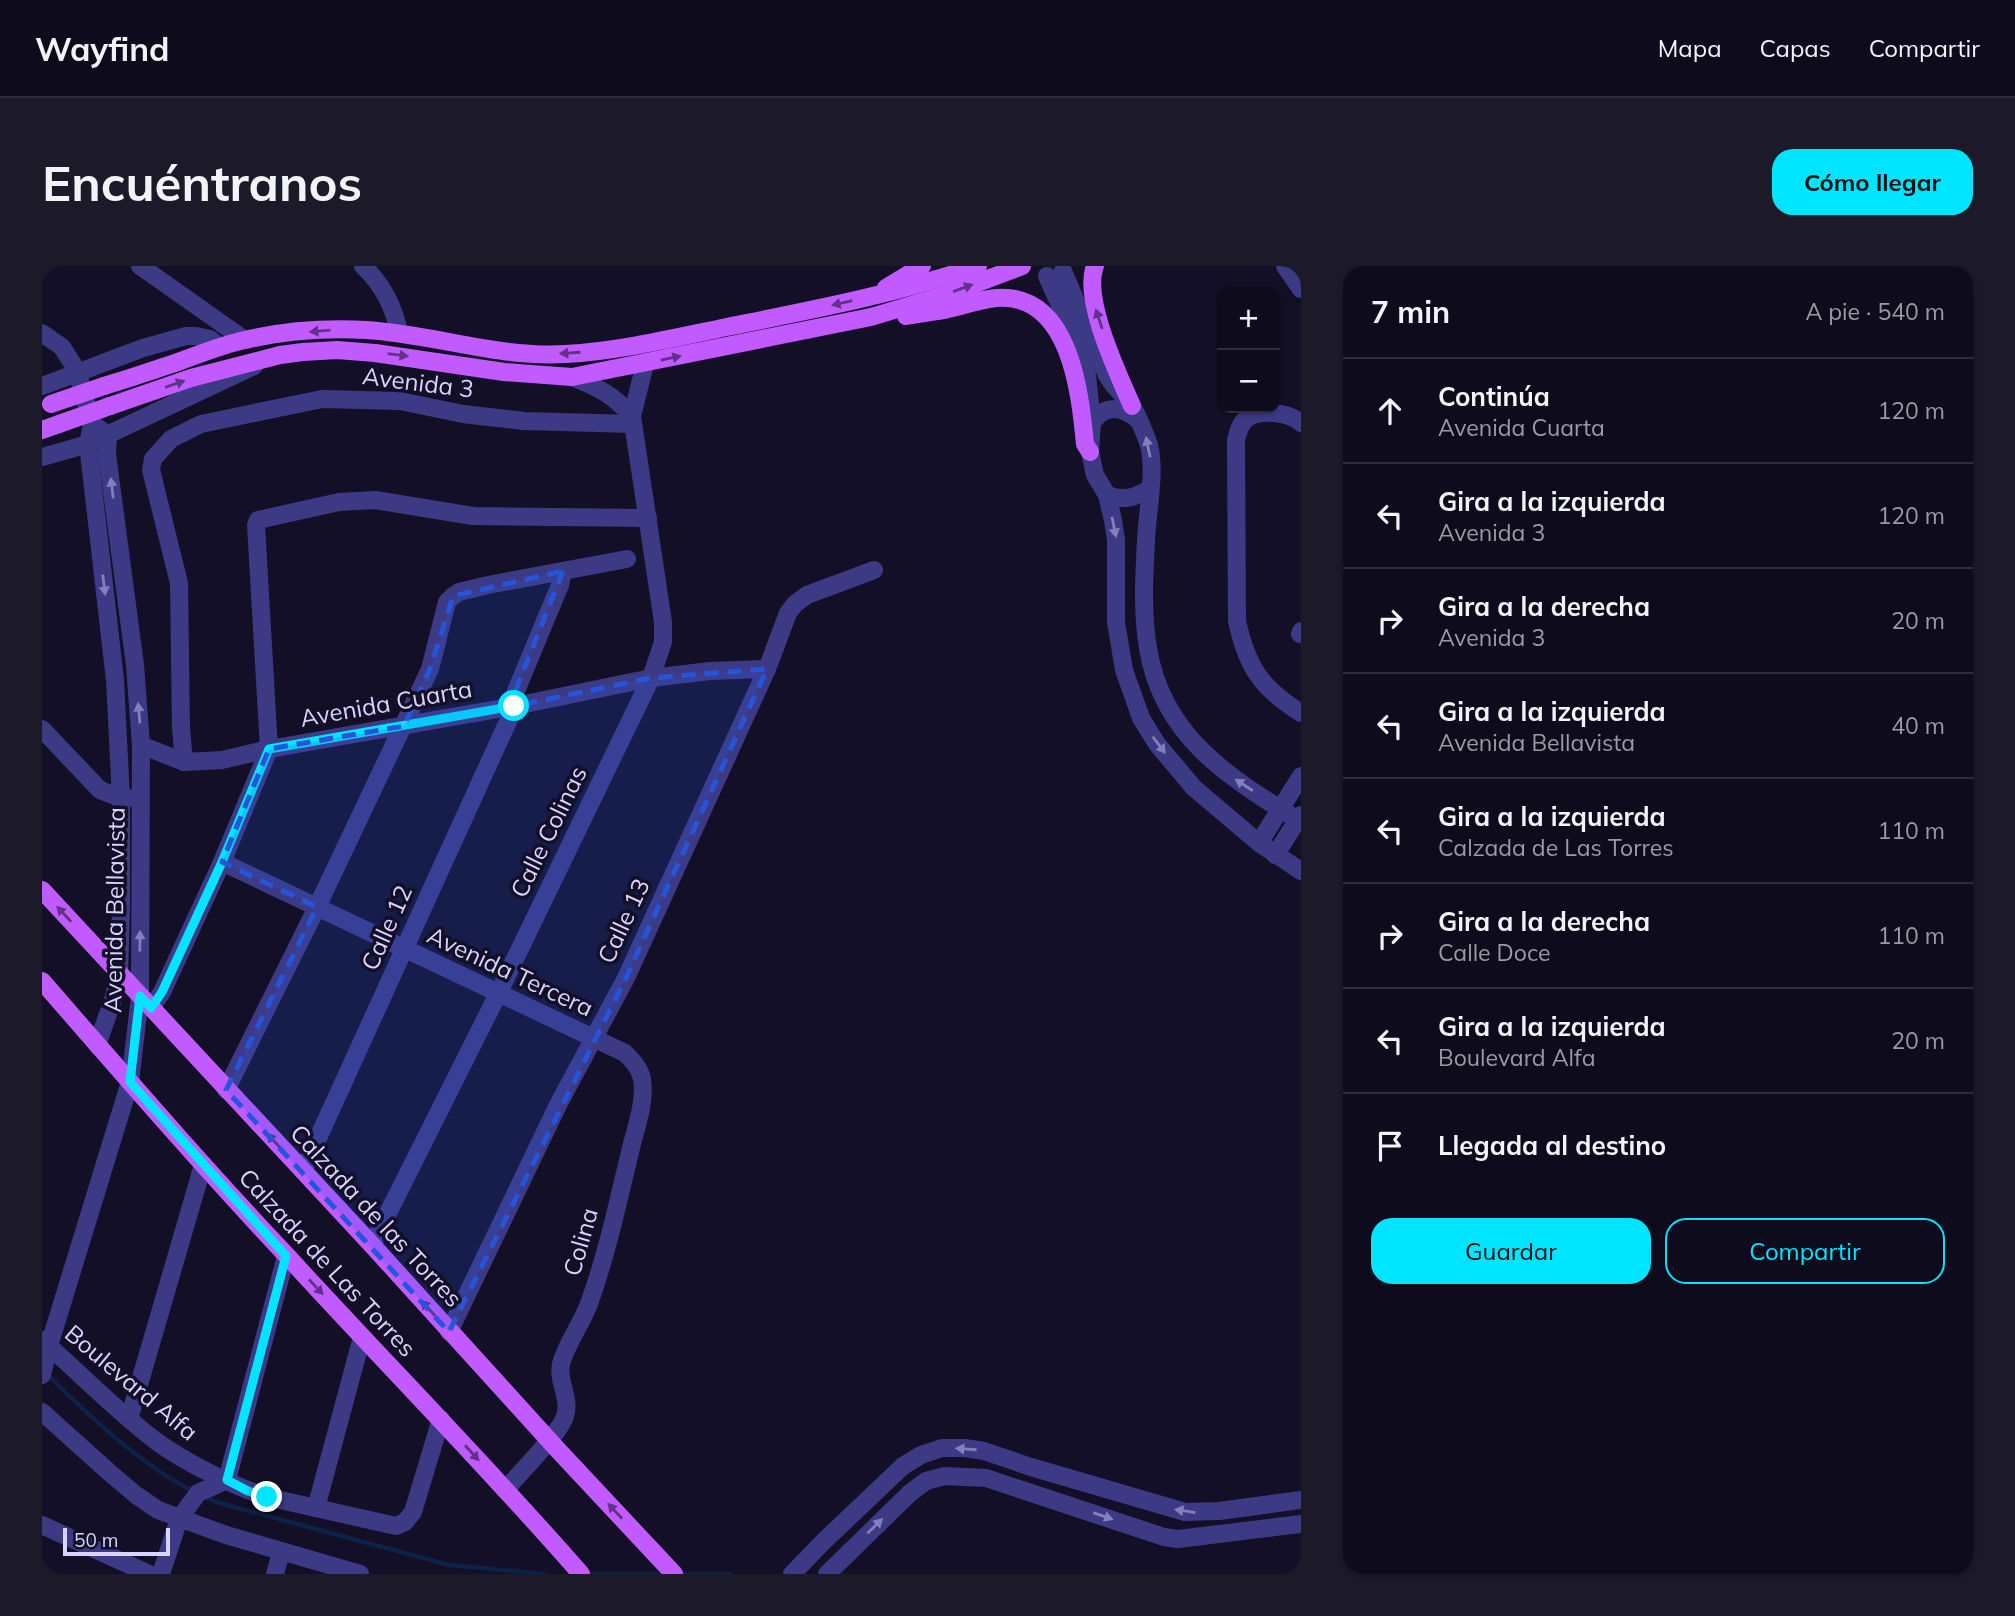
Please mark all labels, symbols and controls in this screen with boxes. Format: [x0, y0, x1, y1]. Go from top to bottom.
text: Wayfind [35, 28, 170, 69]
text: Mapa [1658, 33, 1722, 63]
text: Capas [1760, 33, 1831, 63]
text: Compartir [1869, 33, 1980, 63]
button: Cómo llegar [1772, 149, 1973, 215]
text: Encuéntranos [42, 152, 362, 213]
one-way arrow [953, 283, 974, 294]
map controls [1217, 287, 1280, 413]
button: + [1217, 287, 1280, 350]
text: 7 min [1371, 293, 1450, 331]
text: A pie · 540 m [1805, 297, 1945, 326]
one-way arrow [831, 298, 853, 309]
one-way arrow [1093, 308, 1104, 329]
one-way arrow [309, 326, 331, 337]
one-way arrow [559, 348, 581, 359]
one-way arrow [387, 350, 409, 361]
button: − [1217, 350, 1280, 413]
one-way arrow [660, 353, 682, 364]
street label: Avenida 3 [361, 360, 475, 404]
one-way arrow [164, 378, 185, 388]
text: Continúa [1438, 380, 1550, 413]
icon: ahead [1371, 392, 1409, 430]
text: 120 m [1877, 396, 1945, 425]
text: Avenida Cuarta [1438, 413, 1605, 442]
one-way arrow [1143, 436, 1154, 458]
one-way arrow [106, 477, 117, 499]
text: Gira a la izquierda [1438, 485, 1666, 518]
icon: left [1371, 497, 1409, 535]
text: 120 m [1877, 501, 1945, 530]
one-way arrow [1108, 516, 1119, 538]
text: Avenida 3 [1438, 518, 1545, 547]
one-way arrow [99, 574, 110, 596]
text: Gira a la derecha [1438, 590, 1650, 623]
icon: right [1371, 602, 1409, 640]
text: 20 m [1891, 606, 1945, 635]
text: Avenida 3 [1438, 623, 1545, 652]
street label: Avenida Cuarta [298, 673, 474, 733]
route start [498, 690, 529, 721]
text: Gira a la izquierda [1438, 695, 1666, 728]
one-way arrow [133, 702, 144, 724]
icon: left [1371, 707, 1409, 745]
text: 40 m [1891, 711, 1945, 740]
text: Avenida Bellavista [1438, 728, 1635, 757]
one-way arrow [1152, 736, 1166, 754]
street label: Calle Colinas [503, 761, 593, 902]
one-way arrow [1234, 778, 1253, 791]
text: Gira a la izquierda [1438, 800, 1666, 833]
street label: Avenida Bellavista [97, 807, 131, 1013]
icon: left [1371, 812, 1409, 850]
text: 110 m [1877, 816, 1945, 845]
text: Calzada de Las Torres [1438, 833, 1674, 862]
street label: Calle 13 [590, 873, 656, 968]
street label: Calle 12 [354, 880, 418, 975]
one-way arrow [56, 905, 72, 923]
text: Gira a la derecha [1438, 905, 1650, 938]
icon: right [1371, 917, 1409, 955]
street label: Avenida Tercera [423, 920, 598, 1023]
text: 110 m [1877, 921, 1945, 950]
one-way arrow [135, 930, 146, 952]
text: Calle Doce [1438, 938, 1551, 967]
text: Gira a la izquierda [1438, 1010, 1666, 1043]
icon: left [1371, 1022, 1409, 1060]
text: 20 m [1891, 1026, 1945, 1055]
text: Boulevard Alfa [1438, 1043, 1596, 1072]
street label: Calzada de las Torres [284, 1118, 469, 1313]
icon: arrive [1371, 1127, 1409, 1165]
text: Llegada al destino [1438, 1129, 1666, 1162]
one-way arrow [265, 1132, 282, 1149]
street label: Calzada de Las Torres [233, 1162, 423, 1362]
street label: Colina [556, 1204, 604, 1279]
button: Guardar [1371, 1218, 1651, 1284]
button: Compartir [1665, 1218, 1945, 1284]
one-way arrow [307, 1278, 323, 1295]
one-way arrow [420, 1299, 436, 1317]
street label: Boulevard Alfa [59, 1318, 204, 1447]
one-way arrow [955, 1443, 977, 1454]
one-way arrow [463, 1444, 479, 1461]
route end [251, 1481, 282, 1512]
one-way arrow [608, 1503, 624, 1520]
one-way arrow [1174, 1505, 1196, 1516]
one-way arrow [1092, 1511, 1113, 1522]
one-way arrow [866, 1518, 883, 1534]
scale bar [63, 1525, 170, 1557]
text: 50 m [74, 1528, 118, 1552]

